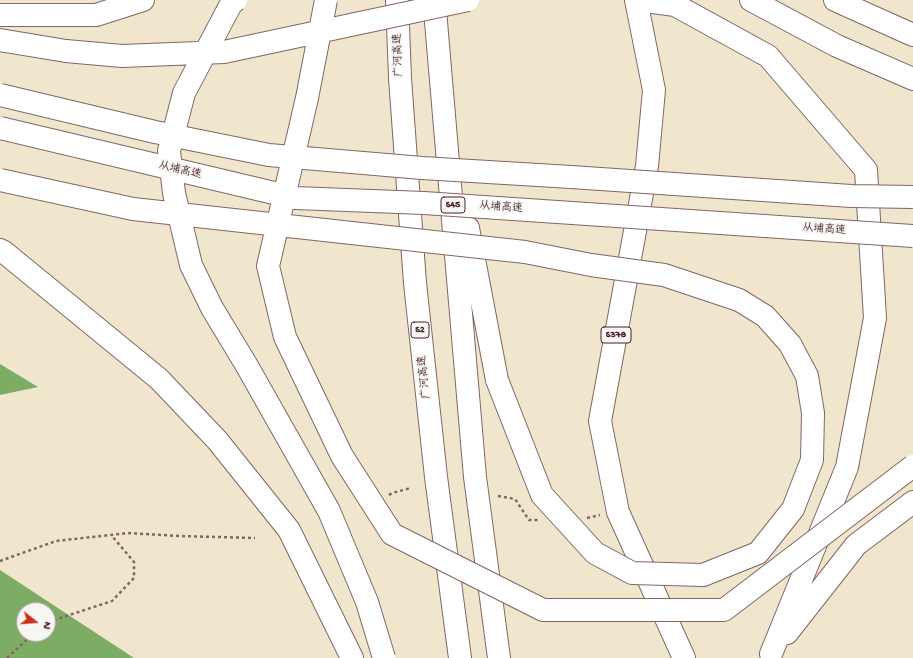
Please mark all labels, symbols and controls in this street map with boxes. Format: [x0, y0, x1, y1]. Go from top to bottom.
street label: 广河高速 [392, 33, 406, 77]
street label: 从埔高速 [157, 160, 203, 182]
road number: S45 [441, 197, 465, 213]
street label: 从埔高速 [479, 200, 523, 216]
street label: 从埔高速 [802, 222, 846, 238]
road number: S2 [411, 322, 429, 338]
road number: S378 [601, 327, 631, 343]
street label: 广河高速 [416, 354, 434, 400]
north arrow [16, 602, 56, 642]
text: N [40, 620, 53, 630]

